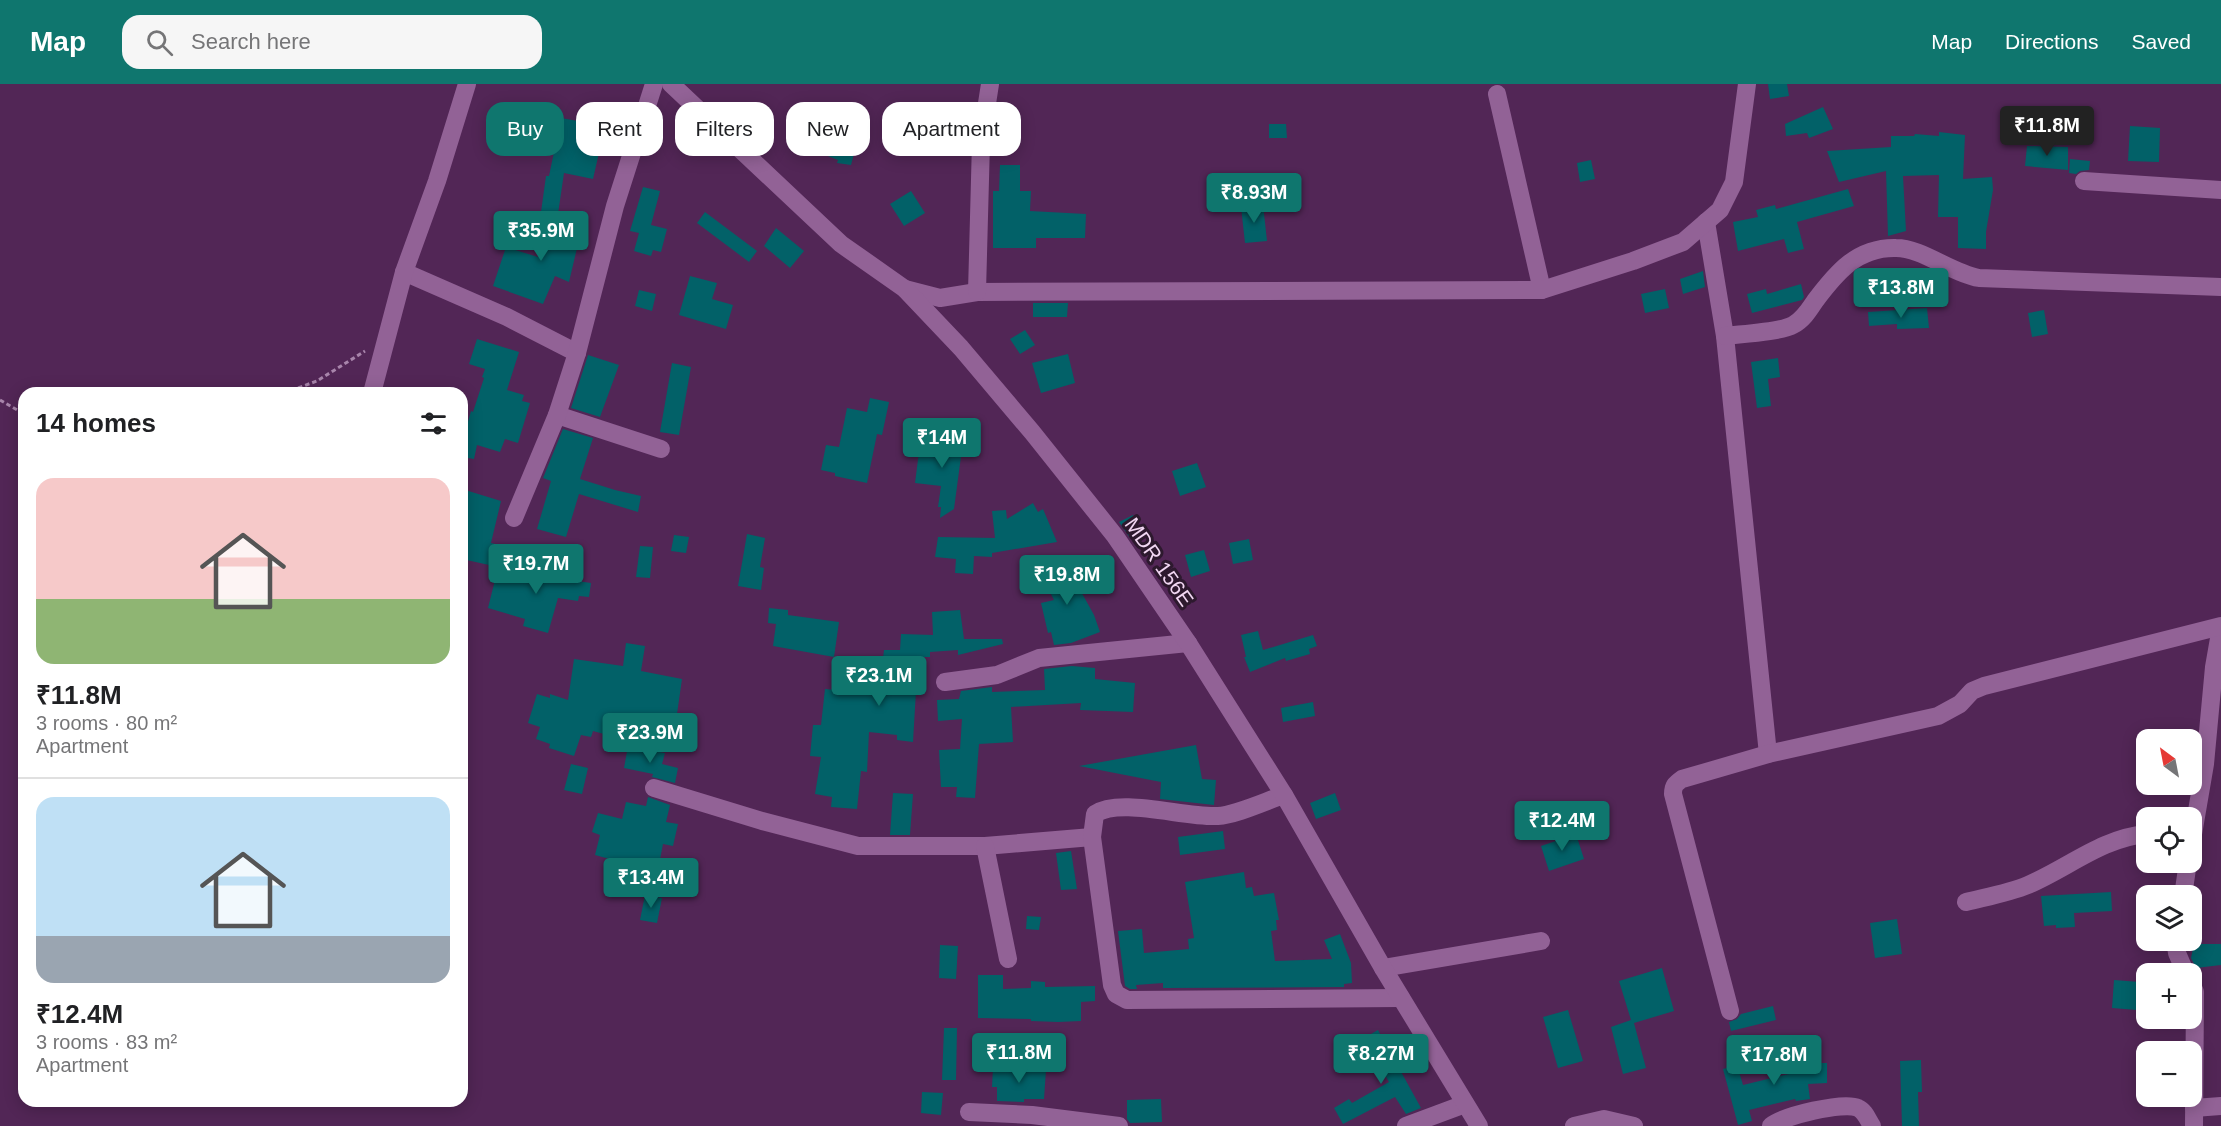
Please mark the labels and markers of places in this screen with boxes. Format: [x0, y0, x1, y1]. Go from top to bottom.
pin: ₹11.8M [1998, 106, 2096, 157]
pin: ₹8.93M [1205, 173, 1303, 224]
pin: ₹35.9M [492, 211, 590, 262]
pin: ₹13.8M [1852, 268, 1950, 319]
pin: ₹14M [906, 418, 978, 469]
pin: ₹19.7M [487, 544, 585, 595]
pin: ₹19.8M [1018, 555, 1116, 606]
pin: ₹23.1M [830, 656, 928, 707]
pin: ₹23.9M [601, 713, 699, 764]
pin: ₹12.4M [1513, 801, 1611, 852]
pin: ₹13.4M [602, 858, 700, 909]
pin: ₹11.8M [970, 1033, 1068, 1084]
pin: ₹8.27M [1332, 1034, 1430, 1085]
pin: ₹17.8M [1725, 1035, 1823, 1086]

